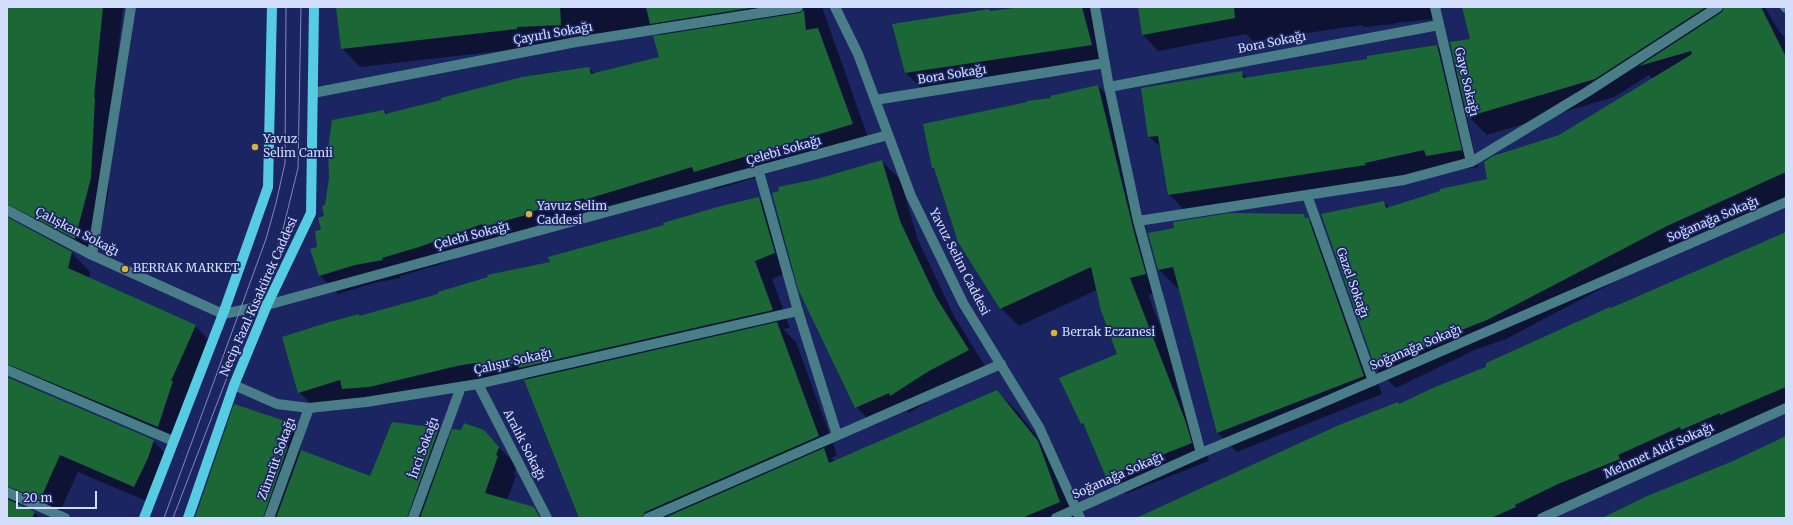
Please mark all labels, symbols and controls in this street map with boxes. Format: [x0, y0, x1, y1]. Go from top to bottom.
street label: Çayırlı Sokağı [512, 20, 594, 48]
street label: Bora Sokağı [1237, 29, 1307, 57]
street label: Gaye Sokağı [1451, 46, 1481, 118]
street label: Bora Sokağı [917, 62, 987, 88]
place label: Yavuz Selim Camii [263, 133, 333, 161]
street label: Çelebi Sokağı [745, 133, 823, 169]
marker: Yavuz Selim Camii [250, 142, 260, 152]
street label: Soğanağa Sokağı [1665, 194, 1761, 246]
place label: Yavuz Selim Caddesi [537, 200, 607, 228]
street label: Çalışkan Sokağı [33, 205, 121, 259]
street label: Yavuz Selim Caddesi [926, 206, 992, 318]
marker: Yavuz Selim Caddesi [524, 209, 534, 219]
street label: Necip Fazıl Kısakürek Caddesi [217, 215, 301, 379]
street label: Çelebi Sokağı [433, 219, 511, 253]
street label: Gazel Sokağı [1333, 246, 1371, 320]
place label: BERRAK MARKET [133, 262, 239, 276]
marker: BERRAK MARKET [120, 264, 130, 274]
street label: Soğanağa Sokağı [1368, 322, 1464, 374]
place label: Berrak Eczanesi [1062, 326, 1155, 340]
marker: Berrak Eczanesi [1049, 328, 1059, 338]
street label: Çalışır Sokağı [473, 346, 553, 378]
street label: Aralık Sokağı [500, 407, 548, 483]
street label: İnci Sokağı [406, 415, 442, 481]
street label: Zümrüt Sokağı [255, 416, 299, 502]
street label: Mehmet Akif Sokağı [1602, 420, 1716, 482]
street label: Soğanağa Sokağı [1070, 449, 1166, 503]
scale bar [18, 483, 99, 509]
text: 20 m [23, 490, 52, 505]

